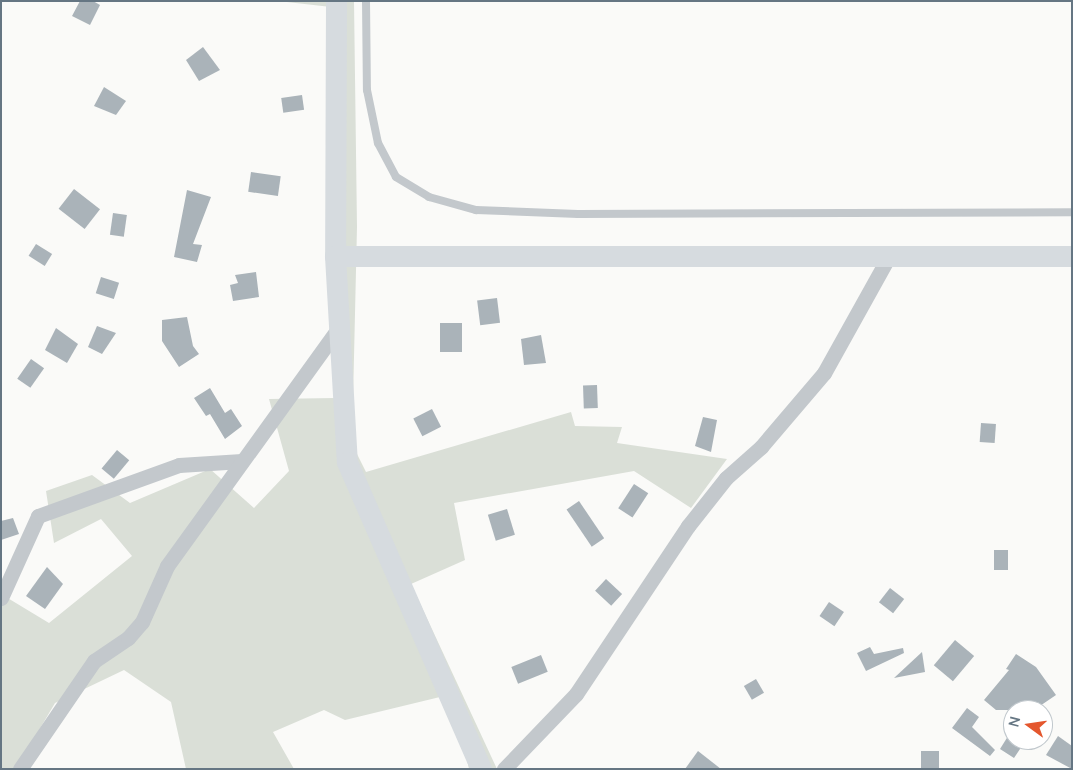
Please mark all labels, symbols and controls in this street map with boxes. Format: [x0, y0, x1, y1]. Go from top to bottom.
north arrow [1003, 700, 1053, 750]
text: N [1003, 714, 1024, 729]

